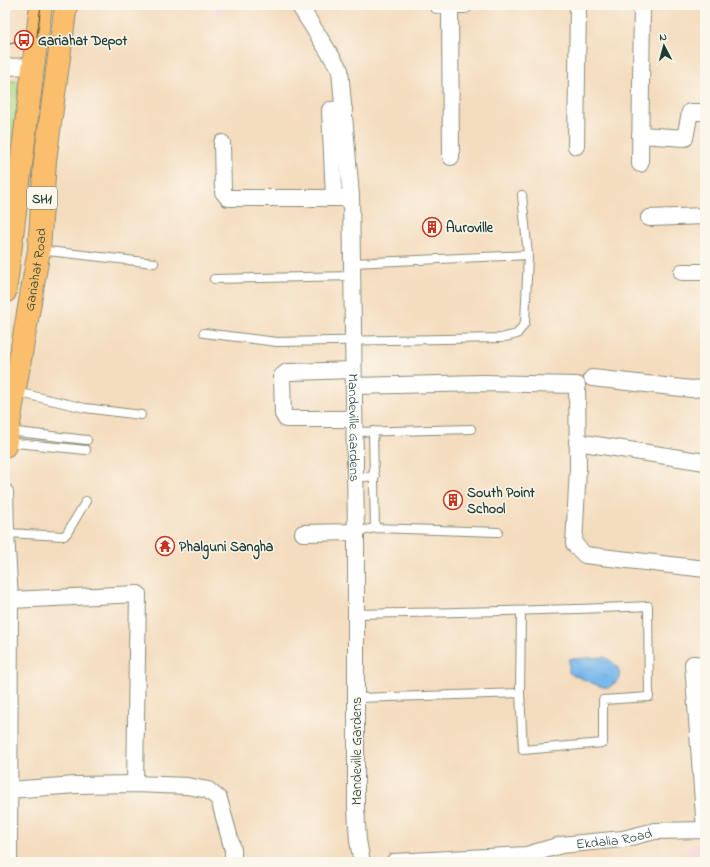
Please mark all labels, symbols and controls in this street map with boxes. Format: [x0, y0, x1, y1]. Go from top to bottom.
north arrow [644, 26, 684, 66]
bus stop icon: Gariahat Depot [13, 29, 35, 51]
text: N [659, 29, 668, 45]
place label: Gariahat Depot [38, 31, 128, 52]
road number: SH1 [27, 187, 57, 209]
building icon: Auroville [421, 216, 443, 238]
place label: Auroville [446, 218, 494, 239]
street label: Gariahat Road [20, 227, 52, 313]
street label: Mandeville Gardens [342, 373, 364, 482]
place label: South Point School [467, 483, 535, 520]
building icon: South Point School [442, 489, 464, 511]
temple icon: Phalguni Sangha [154, 535, 176, 557]
place label: Phalguni Sangha [179, 537, 274, 560]
street label: Mandeville Gardens [347, 697, 368, 805]
street label: Ekdalia Road [575, 823, 654, 855]

